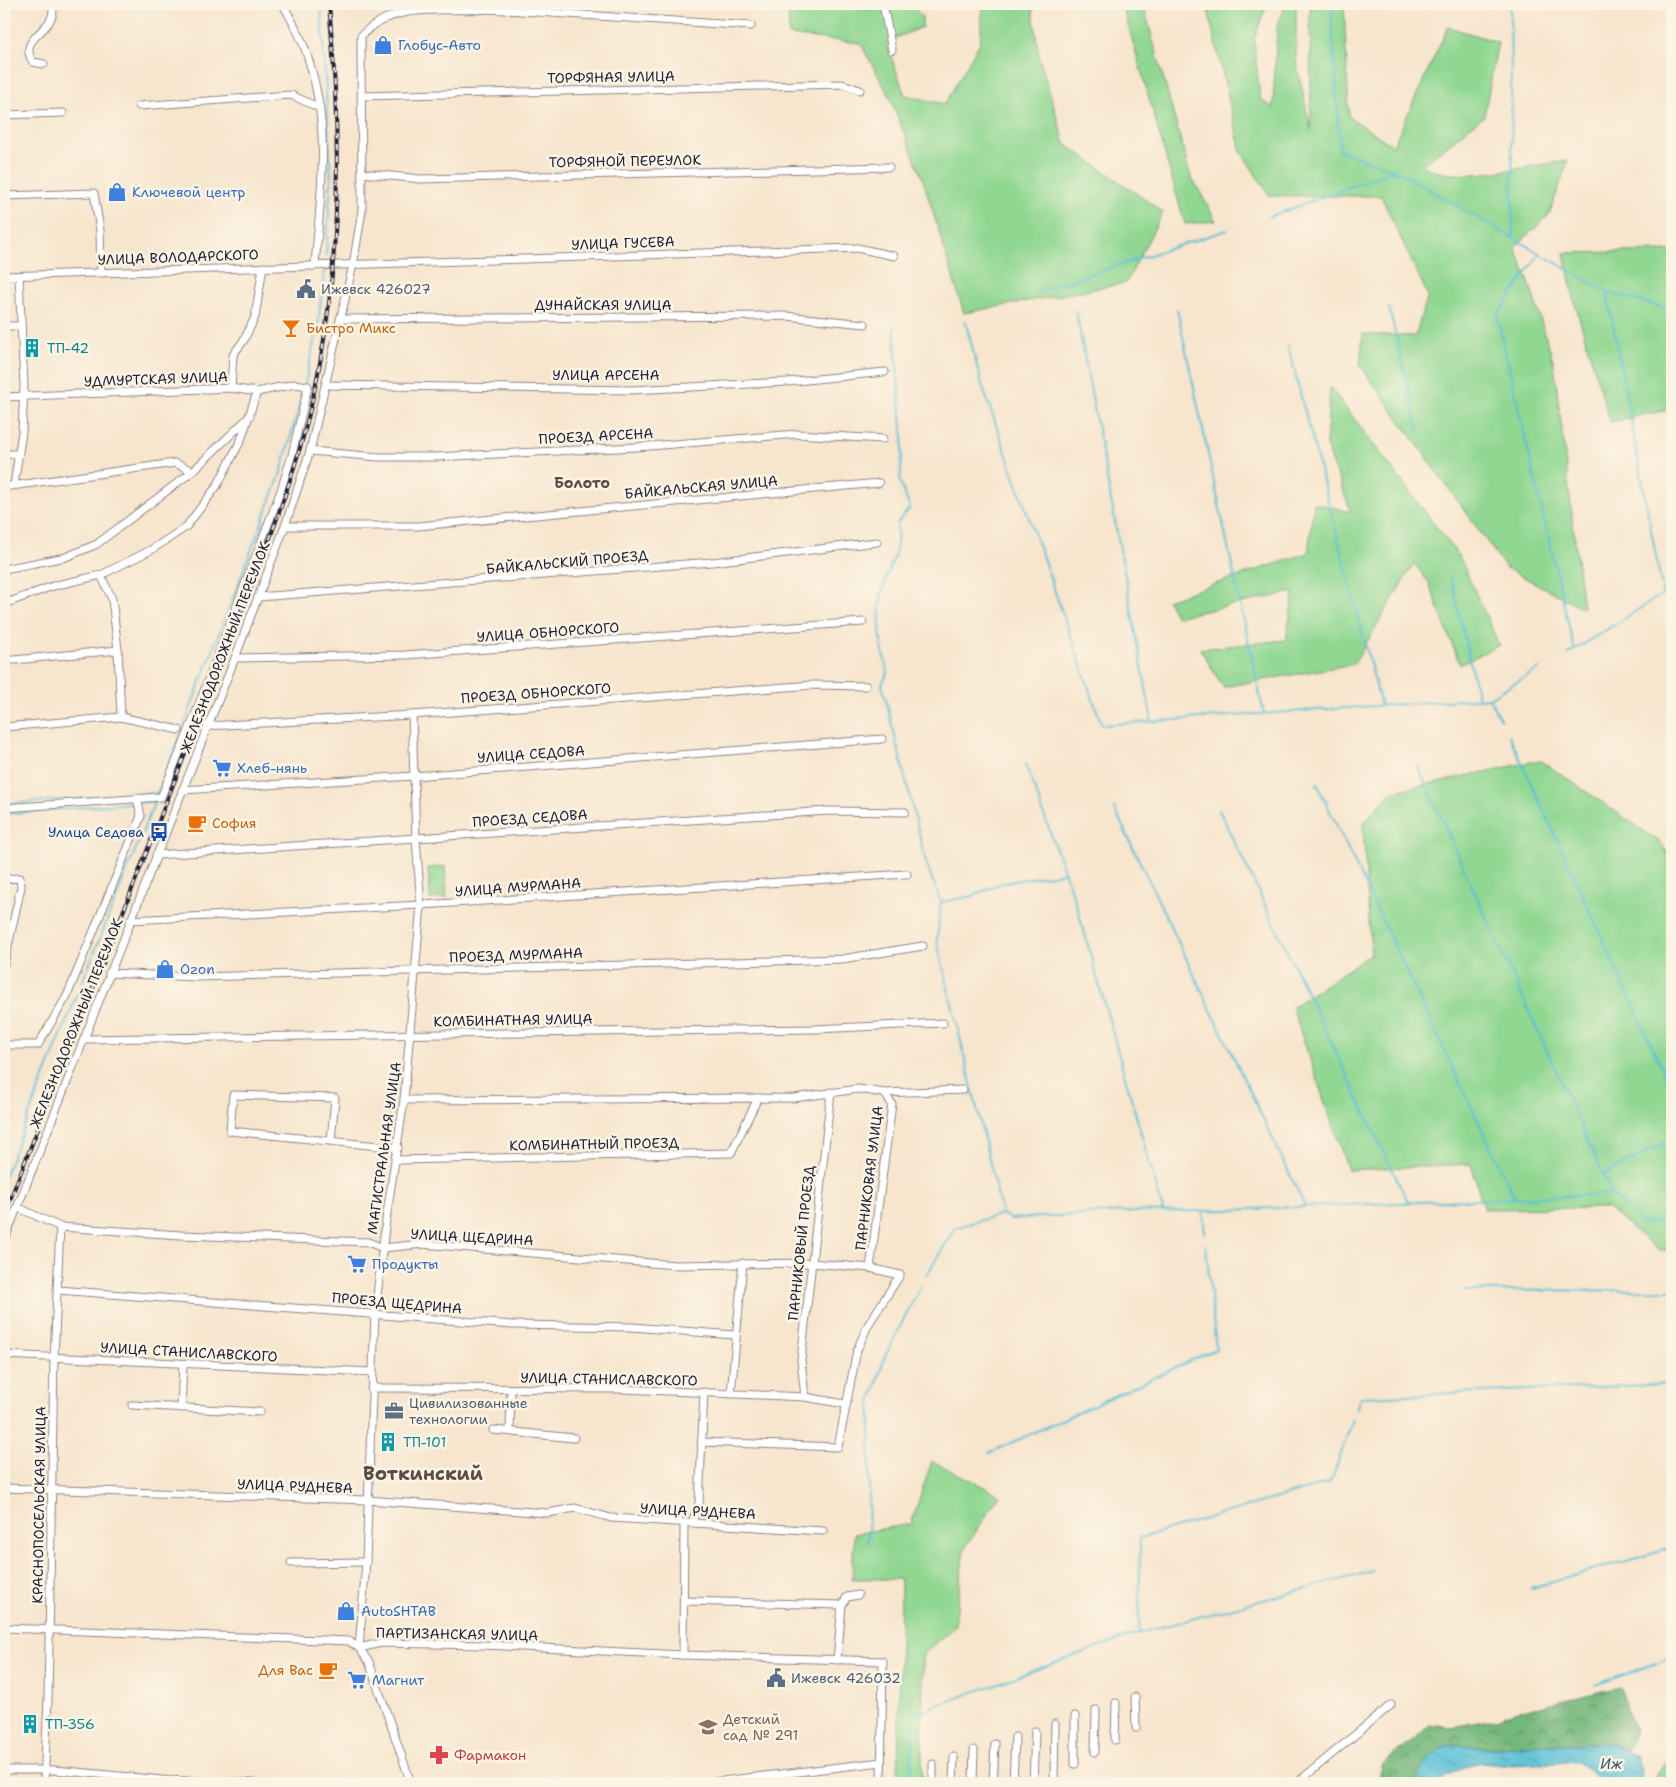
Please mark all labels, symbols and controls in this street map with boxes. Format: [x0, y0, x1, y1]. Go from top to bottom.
shop icon: Глобус-Авто [372, 34, 394, 56]
place label: Глобус-Авто [398, 36, 481, 54]
street label: ТОРФЯНАЯ УЛИЦА [547, 67, 675, 87]
street label: ТОРФЯНОЙ ПЕРЕУЛОК [548, 151, 702, 171]
shop icon: Ключевой центр [106, 181, 128, 203]
place label: Ключевой центр [132, 183, 246, 201]
street label: УЛИЦА ГУСЕВА [571, 232, 675, 254]
street label: УЛИЦА ВОЛОДАРСКОГО [97, 245, 259, 269]
public building icon: Ижевск 426027 [295, 278, 317, 300]
place label: Ижевск 426027 [321, 280, 431, 298]
street label: ДУНАЙСКАЯ УЛИЦА [534, 296, 672, 314]
bar icon: Бистро Микс [280, 317, 302, 339]
place label: Бистро Микс [306, 319, 396, 337]
building icon: ТП-42 [21, 337, 43, 359]
place label: ТП-42 [47, 339, 89, 357]
street label: УЛИЦА АРСЕНА [552, 366, 660, 384]
street label: УДМУРТСКАЯ УЛИЦА [84, 367, 228, 391]
street label: ПРОЕЗД АРСЕНА [538, 424, 654, 448]
street label: БАЙКАЛЬСКАЯ УЛИЦА [624, 471, 778, 503]
district label: Болото [554, 473, 610, 493]
street label: ЖЕЛЕЗНОДОРОЖНЫЙ ПЕРЕУЛОК [176, 539, 274, 755]
street label: БАЙКАЛЬСКИЙ ПРОЕЗД [485, 546, 649, 578]
street label: УЛИЦА ОБНОРСКОГО [476, 618, 620, 646]
street label: ПРОЕЗД ОБНОРСКОГО [460, 679, 612, 707]
street label: УЛИЦА СЕДОВА [477, 741, 585, 767]
supermarket icon: Хлеб-нянь [211, 757, 233, 779]
place label: Хлеб-нянь [237, 759, 307, 777]
street label: ПРОЕЗД СЕДОВА [472, 805, 588, 831]
cafe icon: София [186, 812, 208, 834]
place label: София [212, 814, 257, 832]
bus stop icon: Улица Седова [148, 821, 170, 843]
place label: Улица Седова [48, 823, 144, 841]
street label: УЛИЦА МУРМАНА [454, 874, 582, 900]
street label: ЖЕЛЕЗНОДОРОЖНЫЙ ПЕРЕУЛОК [25, 915, 127, 1131]
street label: ПРОЕЗД МУРМАНА [449, 944, 583, 966]
shop icon: Ozon [154, 958, 176, 980]
place label: Ozon [180, 960, 215, 978]
street label: КОМБИНАТНАЯ УЛИЦА [433, 1010, 593, 1030]
street label: МАГИСТРАЛЬНАЯ УЛИЦА [363, 1061, 405, 1235]
street label: ПАРНИКОВАЯ УЛИЦА [851, 1105, 887, 1251]
street label: КОМБИНАТНЫЙ ПРОЕЗД [509, 1134, 680, 1154]
street label: ПАРНИКОВЫЙ ПРОЕЗД [784, 1164, 818, 1321]
street label: УЛИЦА ЩЕДРИНА [410, 1225, 534, 1249]
supermarket icon: Продукты [346, 1253, 368, 1275]
place label: Продукты [372, 1255, 439, 1273]
street label: ПРОЕЗД ЩЕДРИНА [331, 1288, 463, 1318]
street label: УЛИЦА СТАНИСЛАВСКОГО [100, 1338, 278, 1366]
street label: УЛИЦА СТАНИСЛАВСКОГО [520, 1368, 698, 1390]
place label: Цивилизованные технологии [409, 1394, 528, 1428]
office icon: Цивилизованные технологии [383, 1400, 405, 1422]
street label: КРАСНОПОСЕЛЬСКАЯ УЛИЦА [28, 1406, 50, 1604]
building icon: ТП-101 [377, 1431, 399, 1453]
place label: ТП-101 [403, 1433, 446, 1451]
district label: Воткинский [363, 1461, 483, 1486]
street label: УЛИЦА РУДНЕВА [237, 1475, 353, 1497]
street label: УЛИЦА РУДНЕВА [640, 1499, 756, 1523]
shop icon: AutoSHTAB [335, 1600, 357, 1622]
place label: AutoSHTAB [361, 1602, 436, 1620]
street label: ПАРТИЗАНСКАЯ УЛИЦА [376, 1624, 538, 1644]
cafe icon: Для Вас [317, 1659, 339, 1681]
place label: Для Вас [258, 1661, 313, 1679]
public building icon: Ижевск 426032 [765, 1667, 787, 1689]
supermarket icon: Магнит [346, 1669, 368, 1691]
place label: Ижевск 426032 [791, 1669, 901, 1687]
place label: Магнит [372, 1671, 425, 1689]
place label: Детский сад № 291 [723, 1710, 798, 1744]
building icon: ТП-356 [19, 1713, 41, 1735]
place label: ТП-356 [45, 1715, 95, 1733]
school or university icon: Детский сад № 291 [697, 1716, 719, 1738]
pharmacy icon: Фармакон [428, 1744, 450, 1766]
place label: Фармакон [454, 1746, 526, 1764]
water label: Иж [1600, 1754, 1623, 1774]

